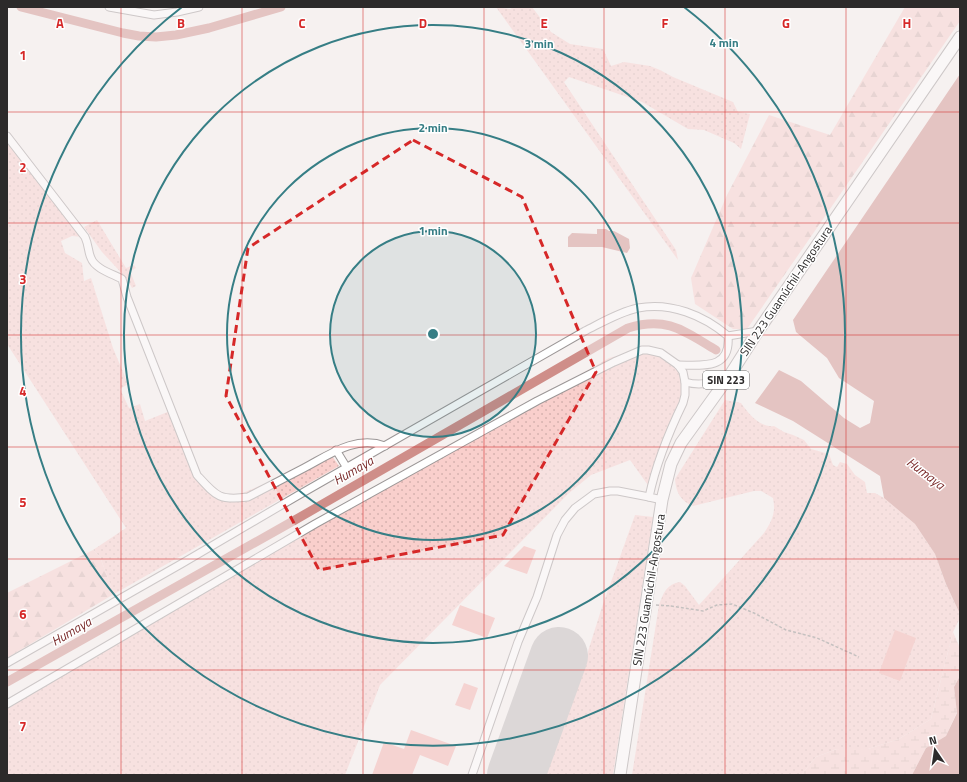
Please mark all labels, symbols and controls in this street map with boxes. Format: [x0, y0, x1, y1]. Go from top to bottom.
text: A [56, 13, 64, 33]
text: B [177, 13, 185, 33]
text: C [298, 13, 306, 33]
text: D [419, 13, 427, 33]
text: E [540, 13, 548, 33]
text: F [662, 13, 669, 33]
text: G [782, 13, 790, 33]
text: H [903, 13, 911, 33]
text: 4 min [709, 33, 739, 52]
text: 3 min [524, 34, 554, 53]
text: 1 [19, 45, 27, 65]
text: 2 min [418, 118, 448, 137]
text: 2 [19, 157, 27, 177]
text: 1 min [418, 221, 448, 240]
street label: SIN 223 Guamúchil-Angostura [735, 222, 836, 360]
text: 3 [19, 269, 27, 289]
centre of rings [426, 327, 440, 341]
road number: SIN 223 [703, 371, 749, 389]
text: 4 [19, 381, 27, 401]
water label: Humaya [329, 450, 378, 490]
water label: Humaya [903, 452, 951, 495]
text: 5 [19, 492, 27, 512]
street label: SIN 223 Guamúchil-Angostura [627, 512, 670, 667]
text: 6 [19, 604, 27, 624]
water label: Humaya [47, 611, 96, 651]
text: 7 [19, 716, 27, 736]
north arrow [915, 730, 955, 770]
text: N [927, 732, 938, 749]

